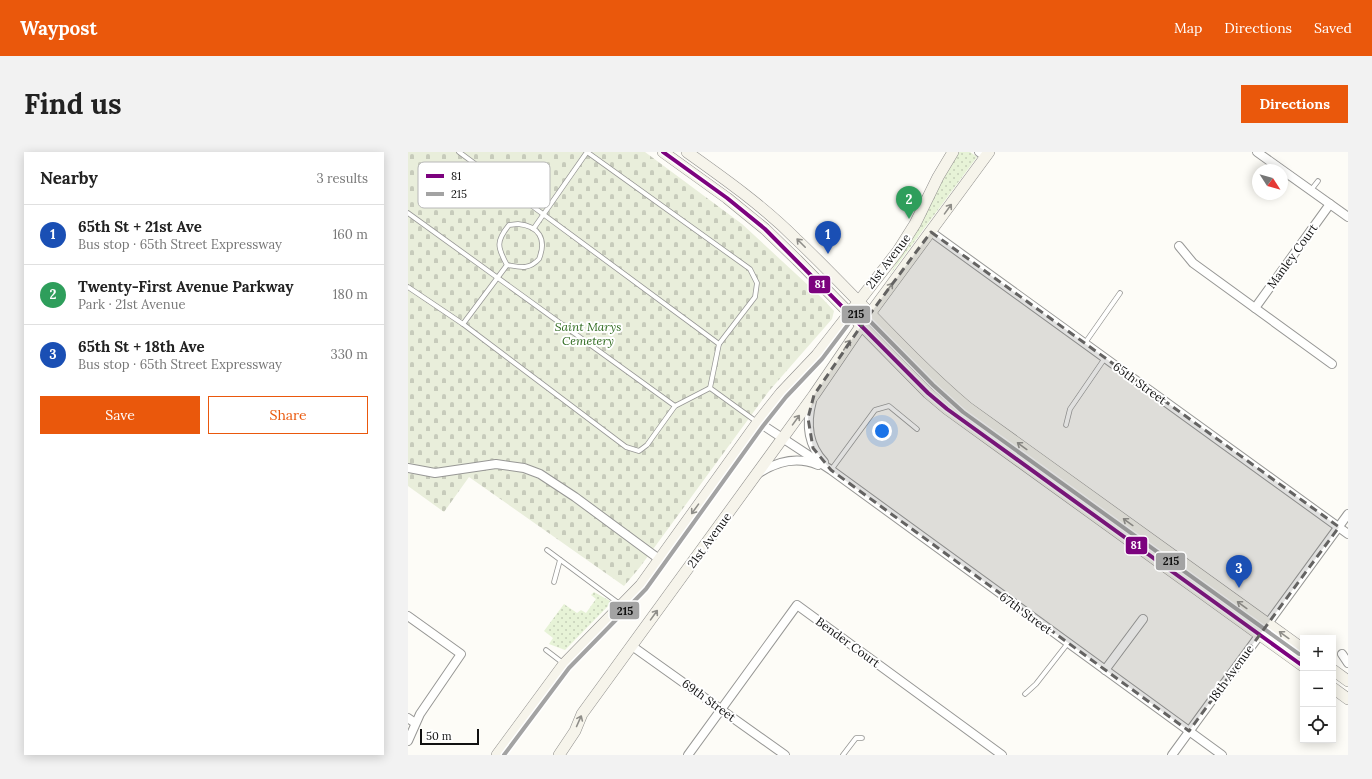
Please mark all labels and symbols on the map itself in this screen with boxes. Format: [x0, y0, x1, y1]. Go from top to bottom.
legend [418, 162, 550, 208]
north arrow [1252, 164, 1288, 200]
text: 81 [451, 169, 461, 183]
pin: 2 [896, 186, 922, 219]
text: 215 [451, 187, 467, 201]
one-way arrow [944, 203, 952, 214]
street label: Manley Court [1264, 220, 1321, 291]
pin: 1 [815, 221, 841, 254]
street label: 21st Avenue [862, 230, 914, 291]
one-way arrow [796, 238, 806, 248]
line badge: 81 [808, 275, 831, 294]
text: 81 [815, 277, 826, 291]
one-way arrow [885, 283, 893, 294]
line badge: 215 [841, 305, 871, 324]
text: 215 [848, 307, 864, 321]
park label: Saint Marys Cemetery [555, 319, 621, 348]
one-way arrow [843, 340, 851, 351]
street label: 65th Street [1110, 359, 1170, 408]
one-way arrow [792, 414, 800, 425]
your location [872, 421, 892, 441]
one-way arrow [1017, 442, 1028, 450]
one-way arrow [691, 503, 699, 514]
street label: 21st Avenue [684, 509, 734, 571]
one-way arrow [1122, 518, 1133, 526]
line badge: 81 [1125, 536, 1148, 555]
text: 81 [1131, 538, 1142, 552]
line badge: 215 [1155, 552, 1186, 571]
text: 215 [1163, 554, 1179, 568]
pin: 3 [1226, 555, 1252, 588]
street label: 67th Street [997, 589, 1056, 637]
line badge: 215 [609, 601, 640, 620]
one-way arrow [1237, 601, 1248, 609]
text: 215 [617, 604, 633, 618]
one-way arrow [650, 610, 658, 621]
street label: Bender Court [813, 614, 883, 671]
one-way arrow [1279, 631, 1290, 639]
street label: 18th Avenue [1205, 641, 1257, 704]
street label: 69th Street [679, 675, 739, 725]
one-way arrow [576, 716, 583, 728]
scale bar [420, 727, 479, 746]

